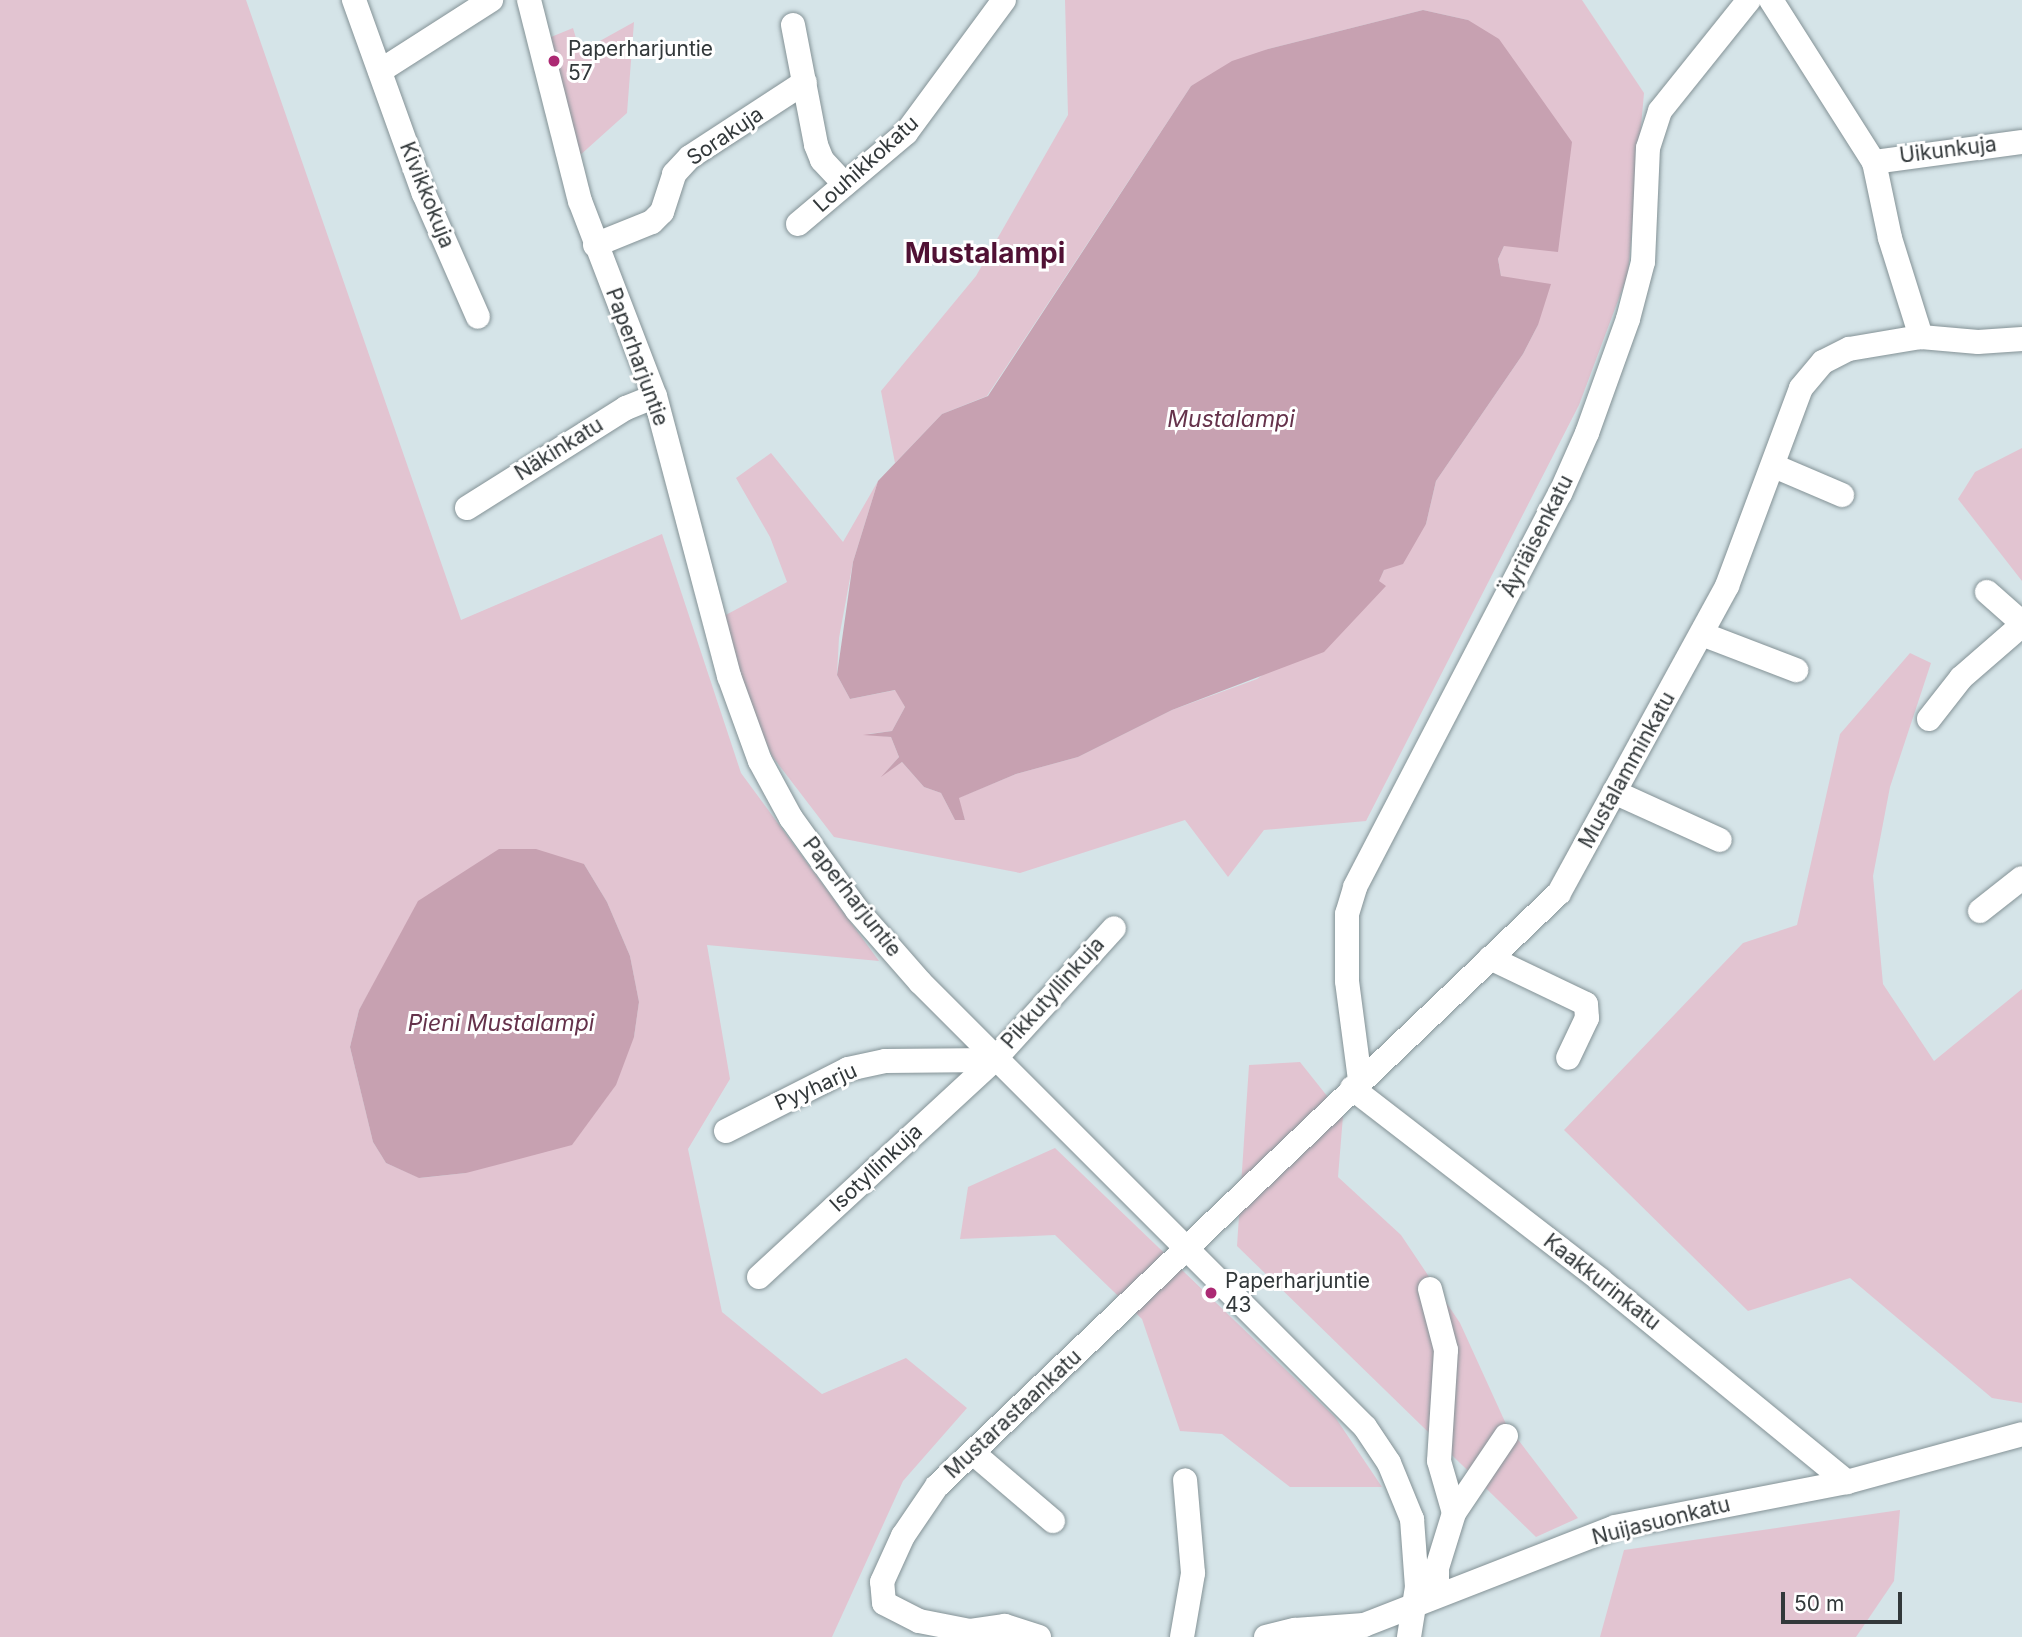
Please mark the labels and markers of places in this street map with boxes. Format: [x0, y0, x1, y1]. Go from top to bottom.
place label: Paperharjuntie 57 [568, 36, 713, 86]
marker: Paperharjuntie 57 [546, 53, 562, 69]
place label: Paperharjuntie 43 [1225, 1268, 1370, 1318]
marker: Paperharjuntie 43 [1203, 1285, 1219, 1301]

